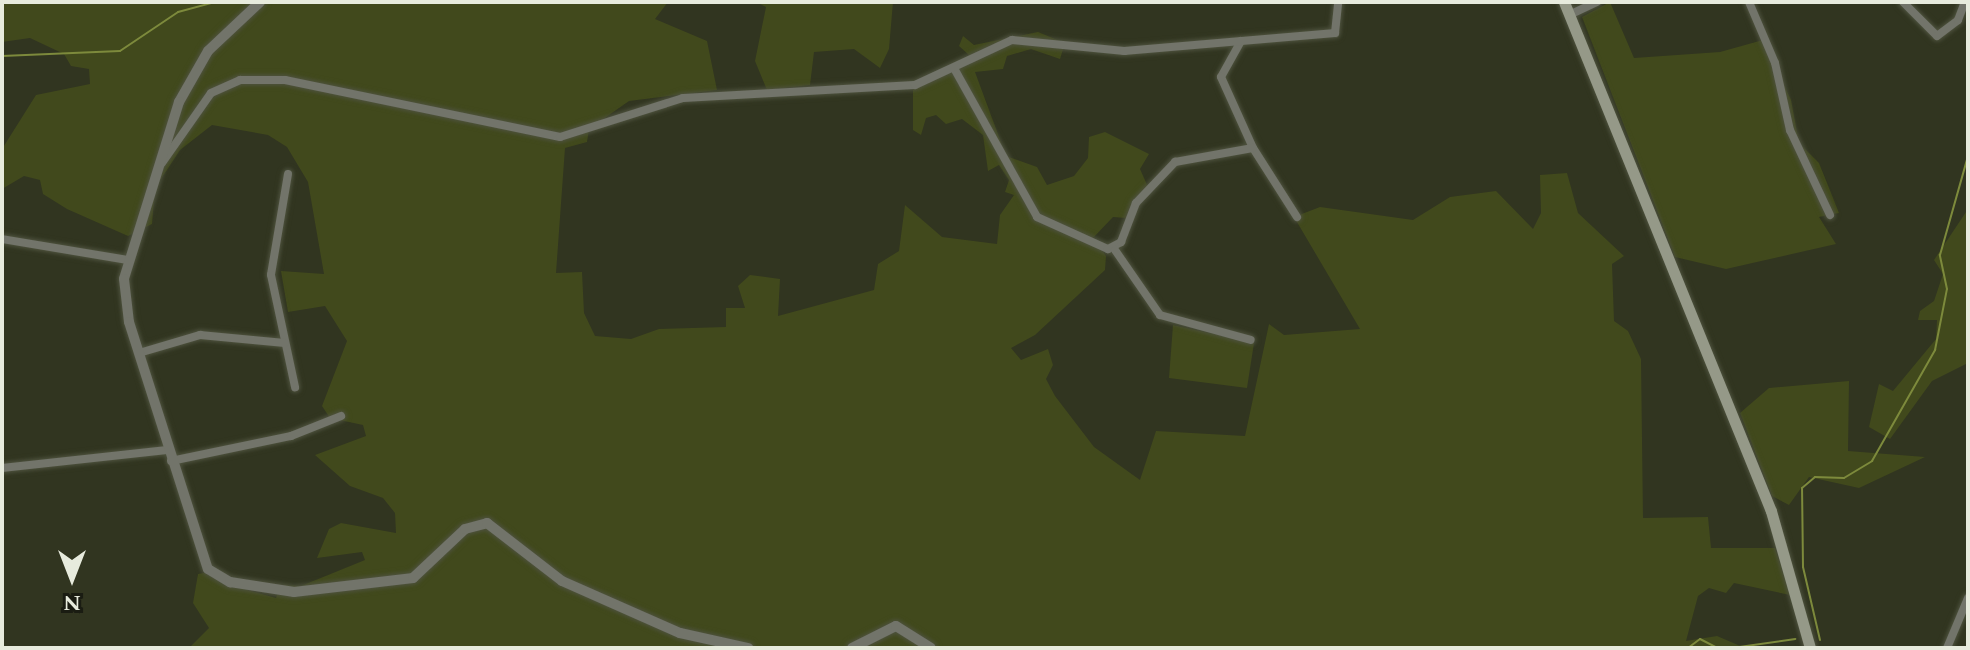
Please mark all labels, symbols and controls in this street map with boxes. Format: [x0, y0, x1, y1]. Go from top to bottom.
north arrow [32, 538, 112, 618]
text: N [63, 586, 81, 619]

